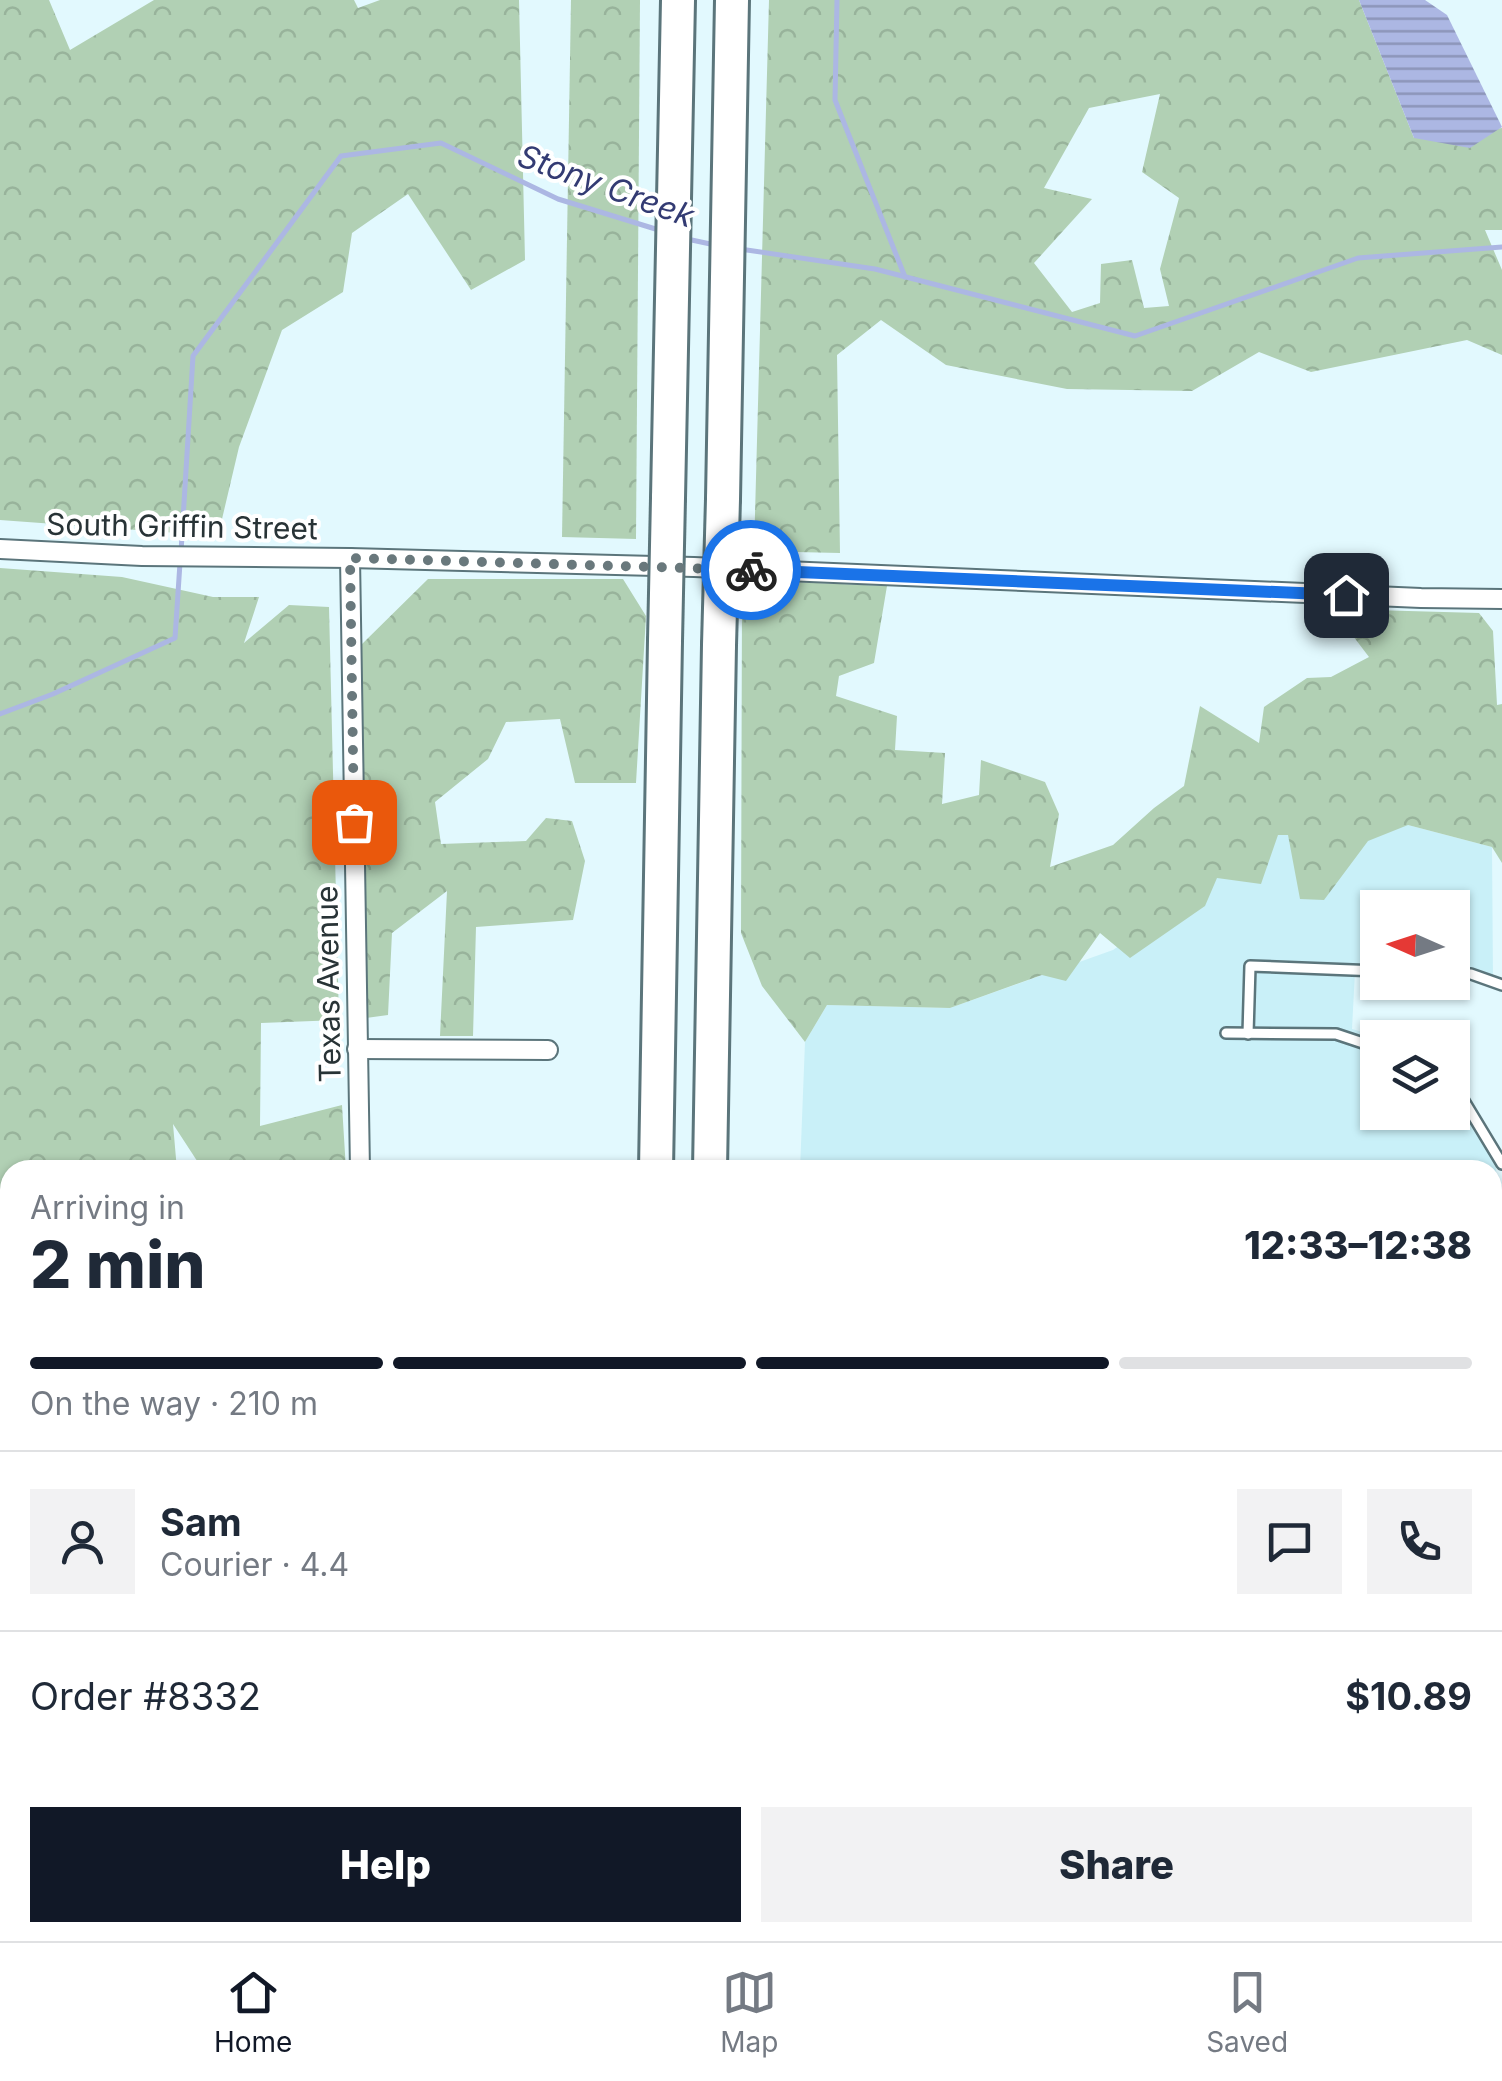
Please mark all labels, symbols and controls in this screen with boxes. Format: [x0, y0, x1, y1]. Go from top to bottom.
water label: Stony Creek [513, 136, 701, 236]
street label: South Griffin Street [46, 506, 318, 546]
courier [701, 520, 801, 620]
icon: bike [724, 543, 779, 598]
pin [1304, 553, 1389, 638]
icon: home [1319, 568, 1374, 623]
pin [312, 780, 397, 865]
icon: bag [327, 795, 382, 850]
street label: Texas Avenue [308, 885, 348, 1083]
north arrow [1360, 890, 1470, 1000]
map controls [1360, 890, 1470, 1130]
button: layers [1360, 1020, 1470, 1130]
text: Arriving in [30, 1188, 185, 1227]
text: 12:33–12:38 [1244, 1222, 1472, 1268]
text: 2 min [30, 1225, 206, 1304]
text: On the way · 210 m [30, 1384, 318, 1423]
button: person [30, 1489, 135, 1594]
button: chat [1237, 1489, 1342, 1594]
button: phone [1367, 1489, 1472, 1594]
text: Sam [160, 1499, 242, 1545]
text: Courier · 4.4 [160, 1545, 349, 1584]
text: Order #8332 [30, 1673, 261, 1719]
text: $10.89 [1345, 1673, 1472, 1719]
button: Help [30, 1807, 741, 1922]
button: Share [761, 1807, 1472, 1922]
tab: Home [214, 1965, 292, 2059]
tab: Map [720, 1965, 778, 2059]
tab: Saved [1206, 1965, 1288, 2059]

